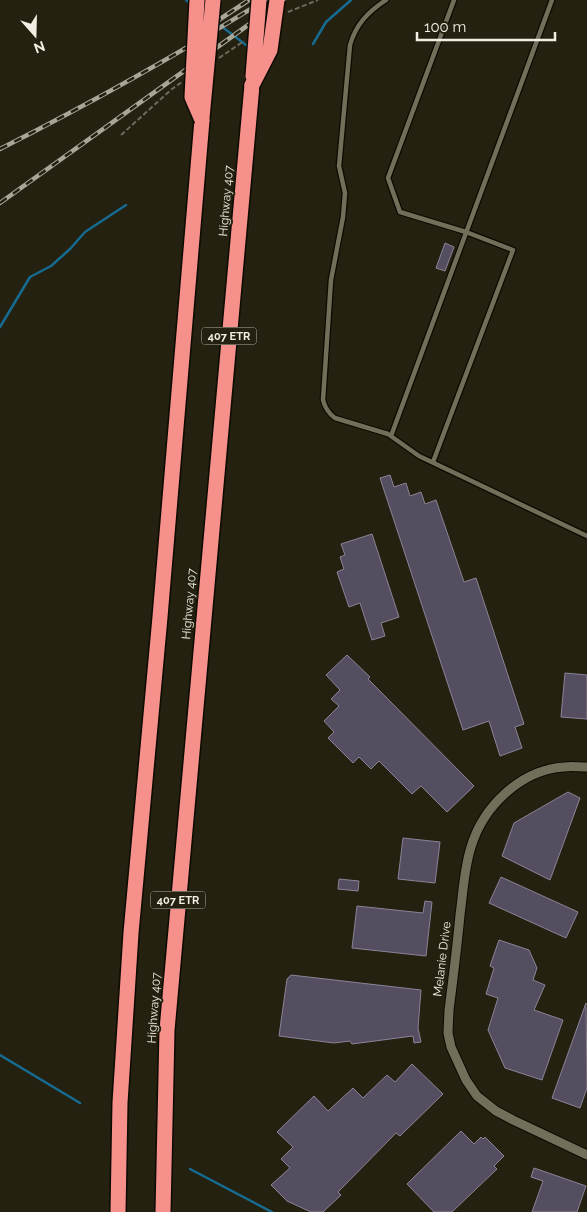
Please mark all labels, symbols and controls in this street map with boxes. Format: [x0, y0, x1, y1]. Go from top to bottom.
north arrow [10, 10, 60, 60]
scale bar [417, 10, 554, 42]
text: 100 m [424, 18, 466, 36]
text: N [32, 38, 47, 57]
street label: Highway 407 [216, 164, 236, 237]
road number: 407 ETR [202, 328, 256, 344]
street label: Highway 407 [179, 567, 199, 640]
road number: 407 ETR [150, 892, 206, 908]
street label: Melanie Drive [430, 921, 454, 997]
street label: Highway 407 [145, 971, 164, 1044]

